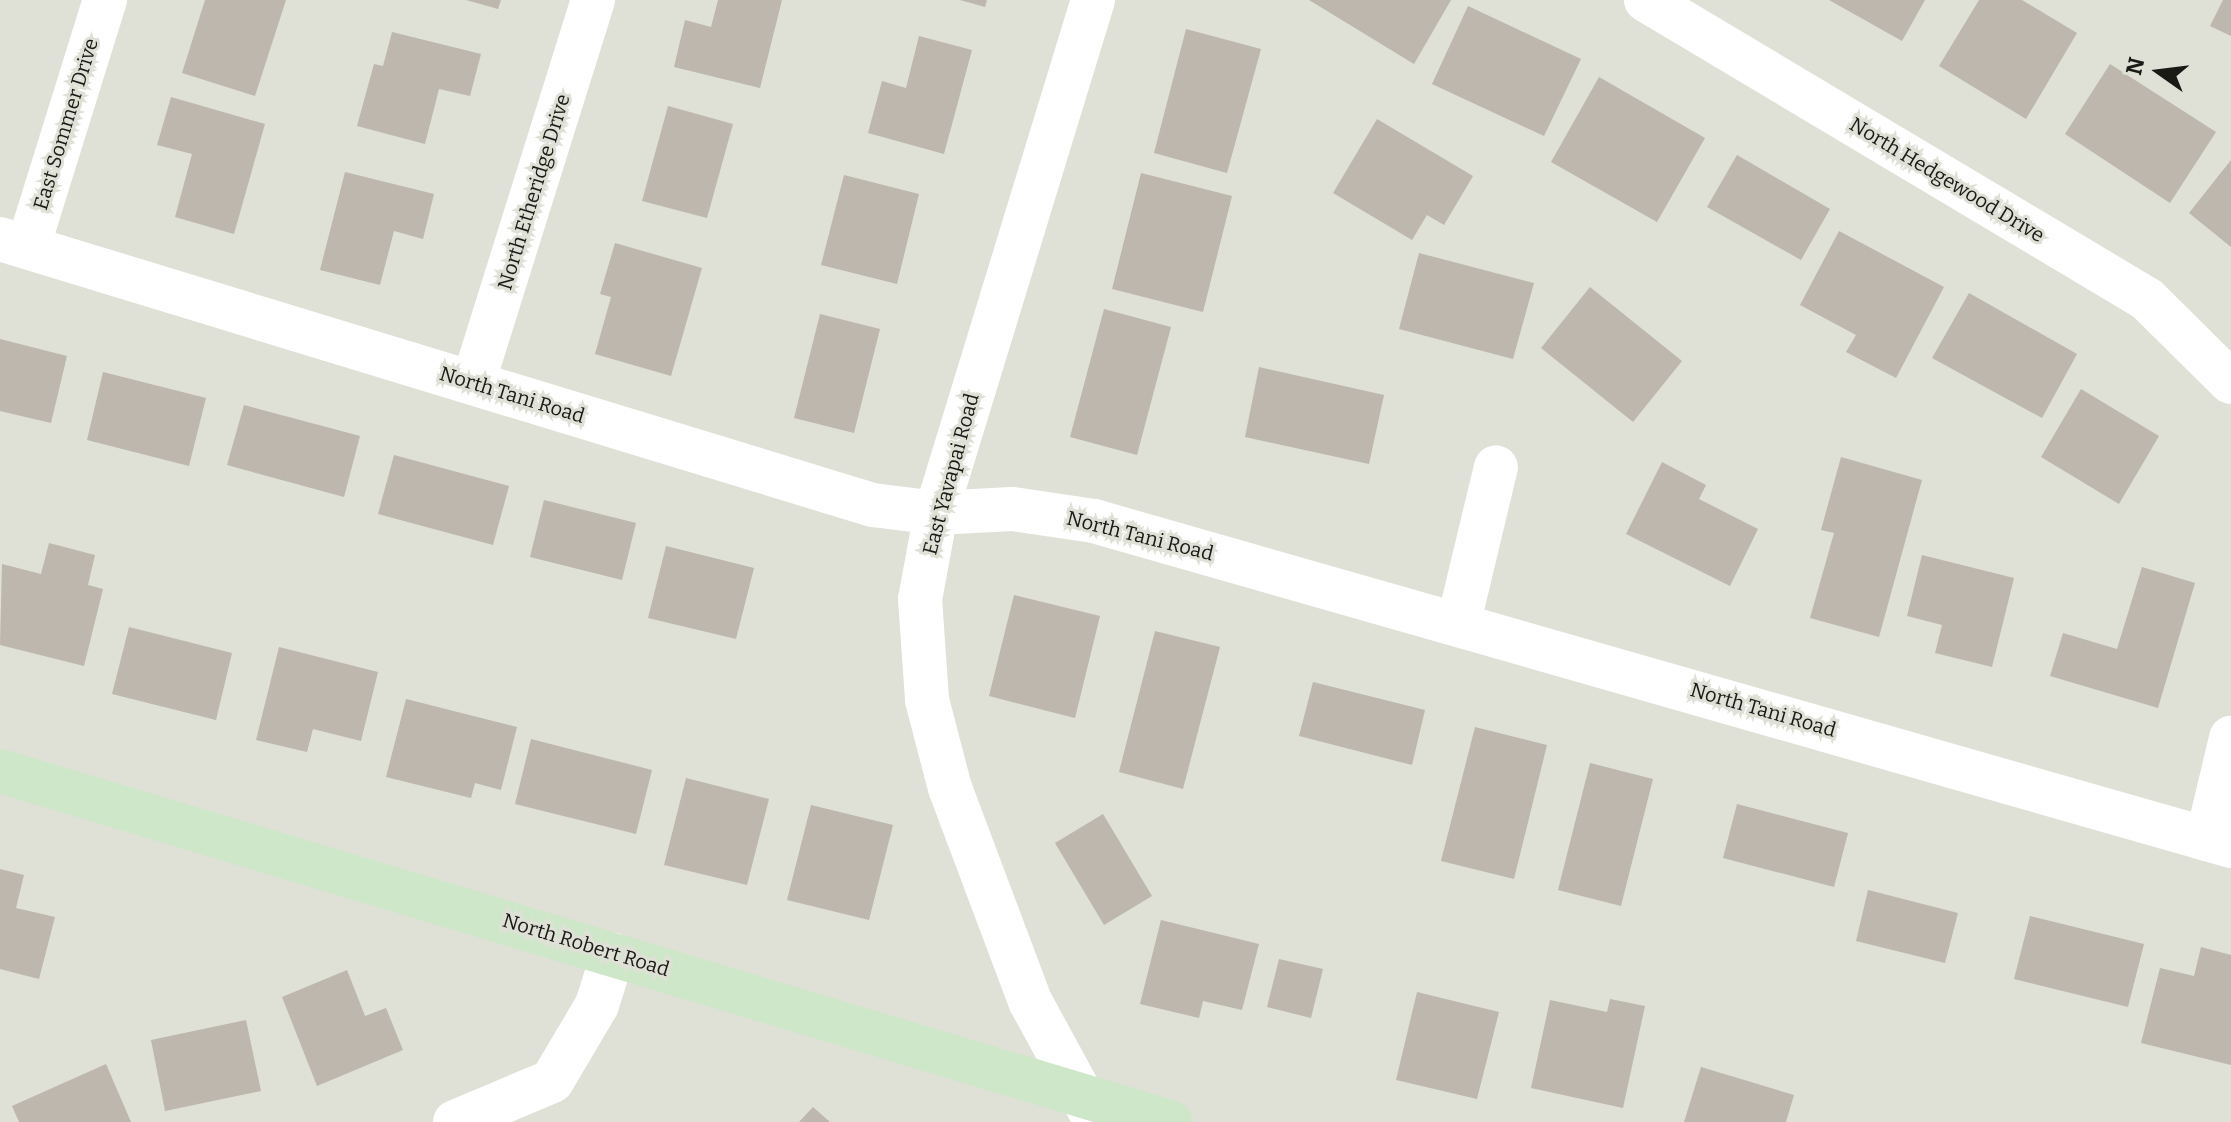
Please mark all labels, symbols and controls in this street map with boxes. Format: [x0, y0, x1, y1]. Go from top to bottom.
north arrow [2119, 32, 2199, 112]
street label: East Sommer Drive [28, 35, 104, 213]
text: N [2120, 55, 2150, 78]
street label: North Etheridge Drive [493, 91, 575, 293]
street label: North Hedgewood Drive [1845, 112, 2049, 248]
street label: North Tani Road [437, 362, 587, 428]
street label: East Yavapai Road [918, 391, 984, 557]
street label: North Tani Road [1064, 506, 1216, 566]
street label: North Tani Road [1687, 678, 1839, 742]
street label: North Robert Road [500, 908, 672, 982]

